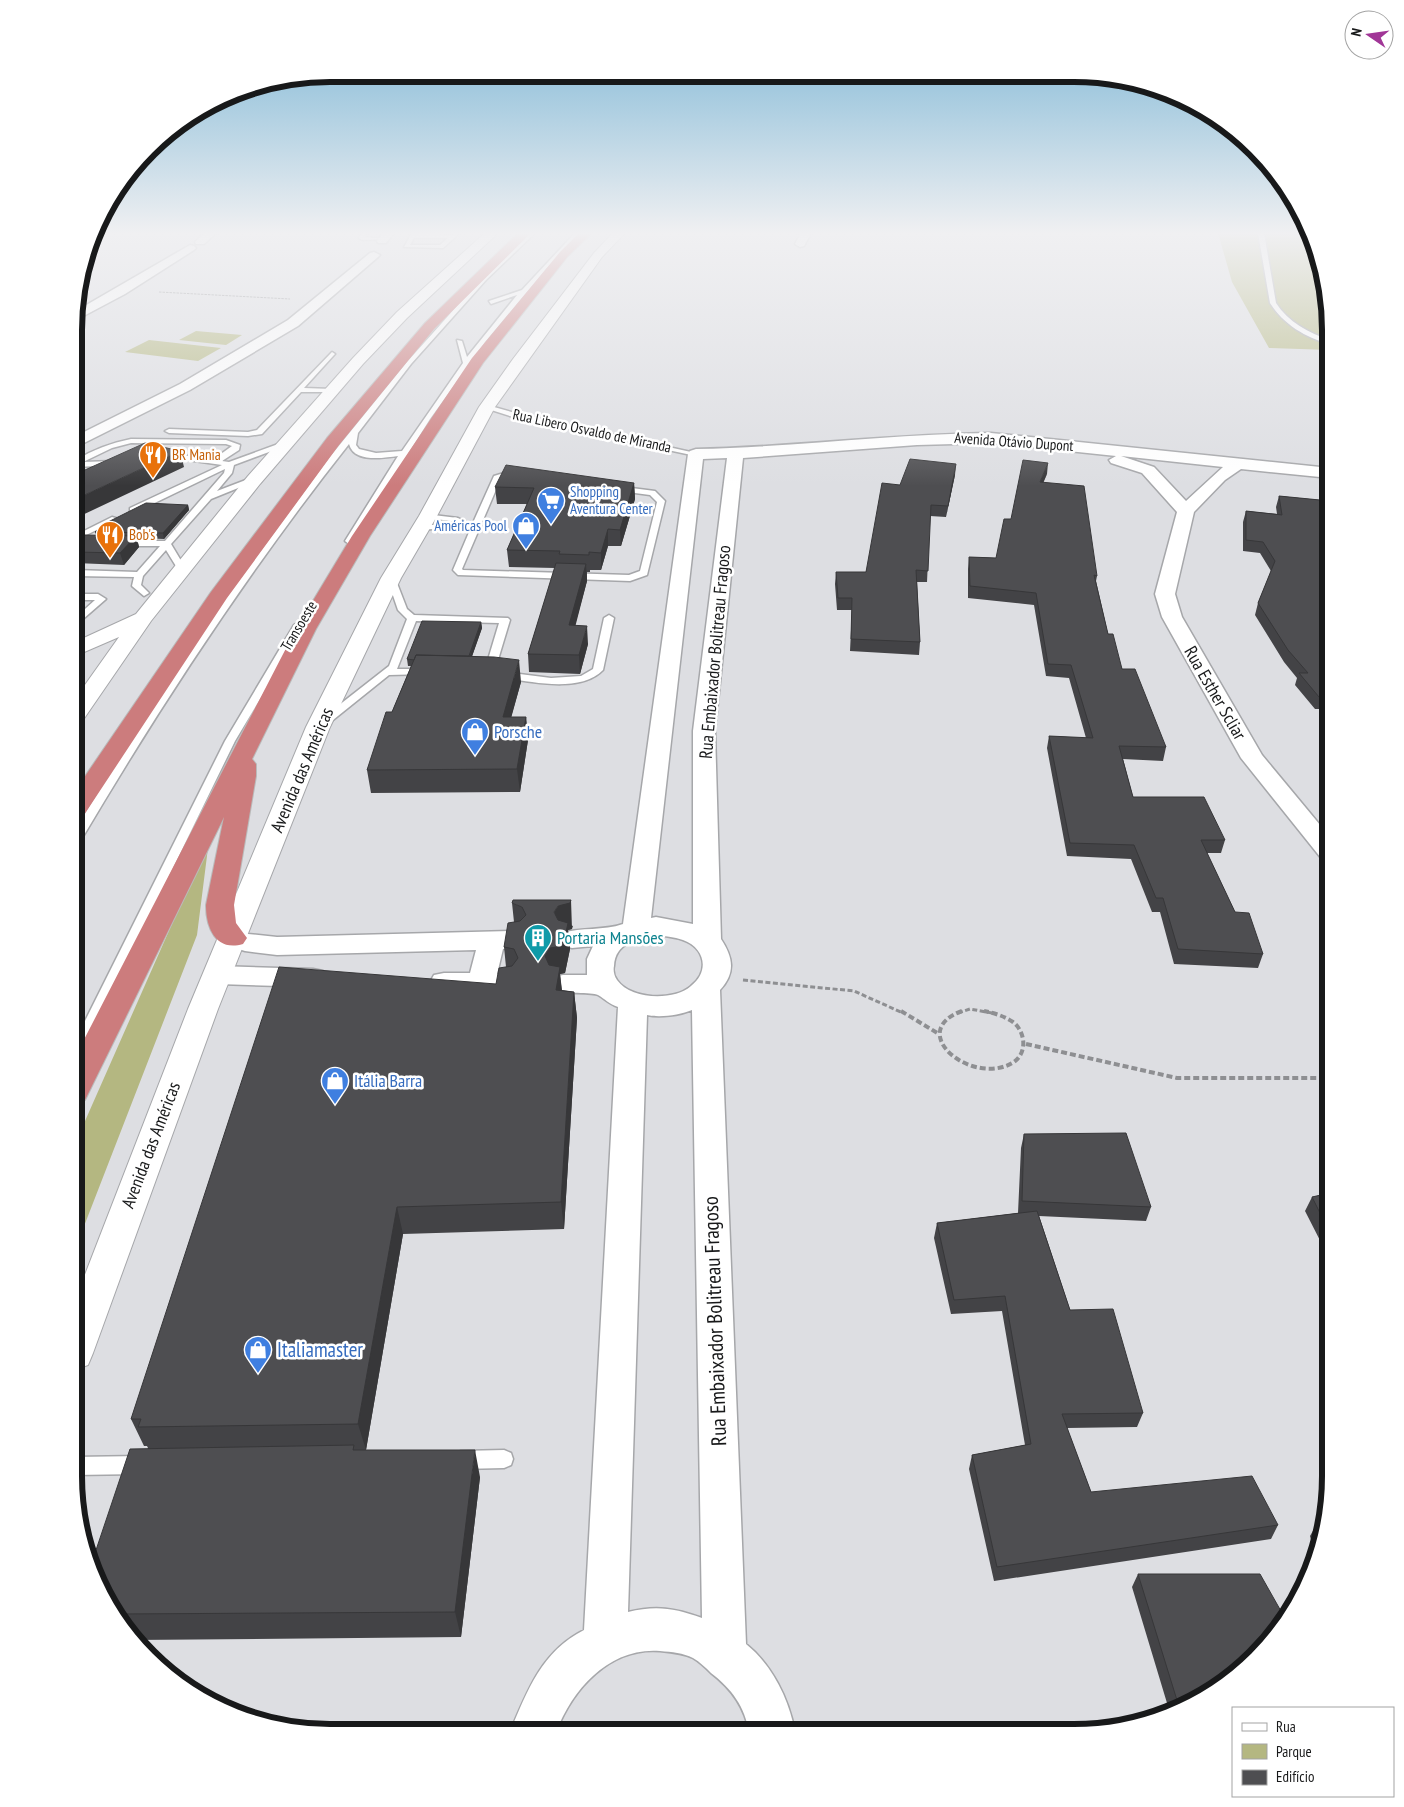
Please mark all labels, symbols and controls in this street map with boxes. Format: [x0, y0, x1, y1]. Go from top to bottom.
north arrow [1344, 10, 1394, 60]
text: N [1347, 26, 1366, 38]
street label: Rua Libero Osvaldo de Miranda [511, 404, 673, 457]
street label: Avenida Otávio Dupont [954, 428, 1074, 455]
restaurant icon: BR Mania [138, 440, 168, 479]
place label: BR Mania [172, 445, 221, 464]
place label: Shopping Aventura Center [570, 482, 654, 518]
supermarket icon: Shopping Aventura Center [536, 486, 566, 525]
shop icon: Américas Pool [511, 511, 541, 550]
place label: Américas Pool [434, 516, 508, 535]
restaurant icon: Bob's [95, 520, 125, 559]
place label: Bob's [129, 525, 155, 544]
street label: Rua Embaixador Bolitreau Fragoso [694, 544, 735, 760]
street label: Transoeste [276, 597, 321, 654]
street label: Rua Esther Scliar [1179, 642, 1252, 744]
street label: Avenida das Américas [265, 704, 338, 836]
shop icon: Porsche [460, 717, 490, 756]
place label: Porsche [494, 720, 542, 743]
building icon: Portaria Mansões [523, 923, 553, 962]
place label: Portaria Mansões [557, 926, 664, 949]
shop icon: Itália Barra [320, 1066, 350, 1105]
place label: Itália Barra [354, 1069, 422, 1092]
street label: Avenida das Américas [116, 1078, 185, 1211]
street label: Rua Embaixador Bolitreau Fragoso [697, 1196, 732, 1446]
shop icon: Italiamaster [243, 1335, 273, 1374]
place label: Italiamaster [277, 1336, 363, 1363]
legend [1232, 1707, 1394, 1797]
text: Rua [1276, 1717, 1296, 1736]
text: Parque [1276, 1742, 1312, 1761]
text: Edifício [1276, 1767, 1314, 1786]

